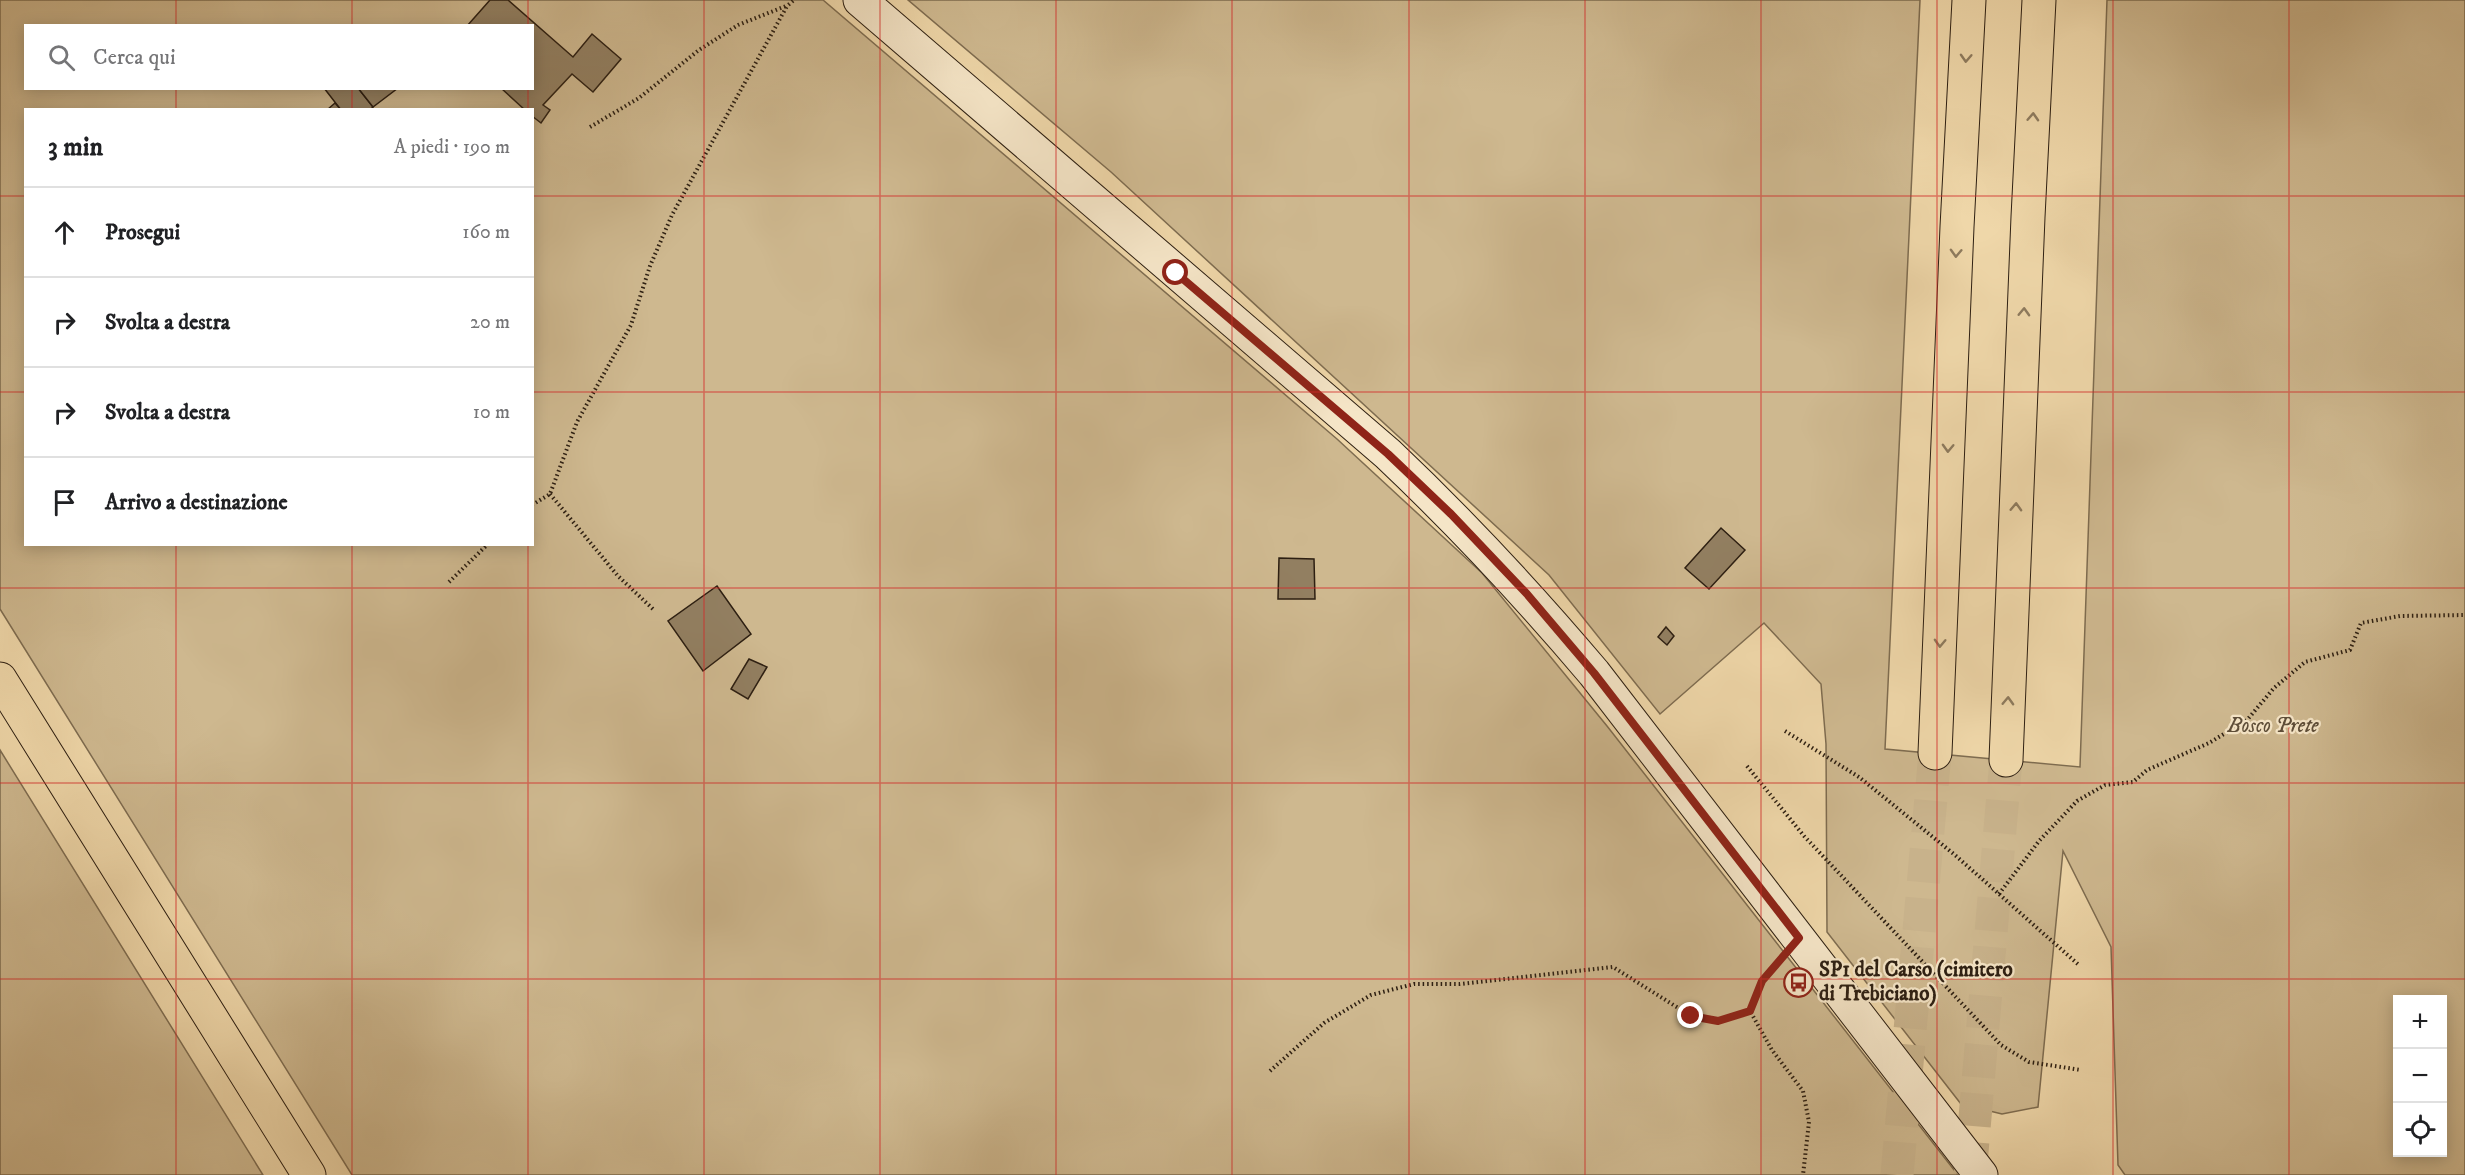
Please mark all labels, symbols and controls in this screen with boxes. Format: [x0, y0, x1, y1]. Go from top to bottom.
search box [24, 24, 534, 90]
icon: search [45, 41, 78, 74]
text: Cerca qui [93, 44, 176, 71]
one-way arrow [1959, 54, 1972, 63]
one-way arrow [2026, 112, 2039, 121]
text: 3 min [48, 131, 103, 164]
text: A piedi · 190 m [394, 135, 510, 160]
icon: ahead [48, 216, 81, 249]
text: Prosegui [105, 219, 180, 246]
text: 160 m [462, 220, 510, 245]
one-way arrow [1949, 249, 1962, 258]
route start [1162, 259, 1188, 285]
icon: right [48, 306, 81, 339]
one-way arrow [2017, 307, 2030, 316]
text: Svolta a destra [105, 309, 230, 336]
text: 20 m [470, 310, 510, 335]
icon: right [48, 396, 81, 429]
text: Svolta a destra [105, 399, 230, 426]
text: 10 m [473, 400, 510, 425]
one-way arrow [1941, 443, 1954, 452]
icon: arrive [48, 486, 81, 519]
text: Arrivo a destinazione [105, 489, 288, 516]
one-way arrow [2009, 502, 2022, 511]
one-way arrow [1933, 638, 1946, 647]
one-way arrow [2001, 697, 2014, 706]
park label: Bosco Prete [2227, 713, 2319, 739]
place label: SP1 del Carso (cimitero di Trebiciano) [1819, 957, 2013, 1007]
bus stop icon: SP1 del Carso (cimitero di Trebiciano) [1782, 966, 1814, 998]
map controls [2393, 995, 2447, 1157]
button: + [2393, 995, 2447, 1049]
route end [1677, 1002, 1703, 1028]
button: − [2393, 1049, 2447, 1103]
button: locate [2393, 1103, 2447, 1157]

